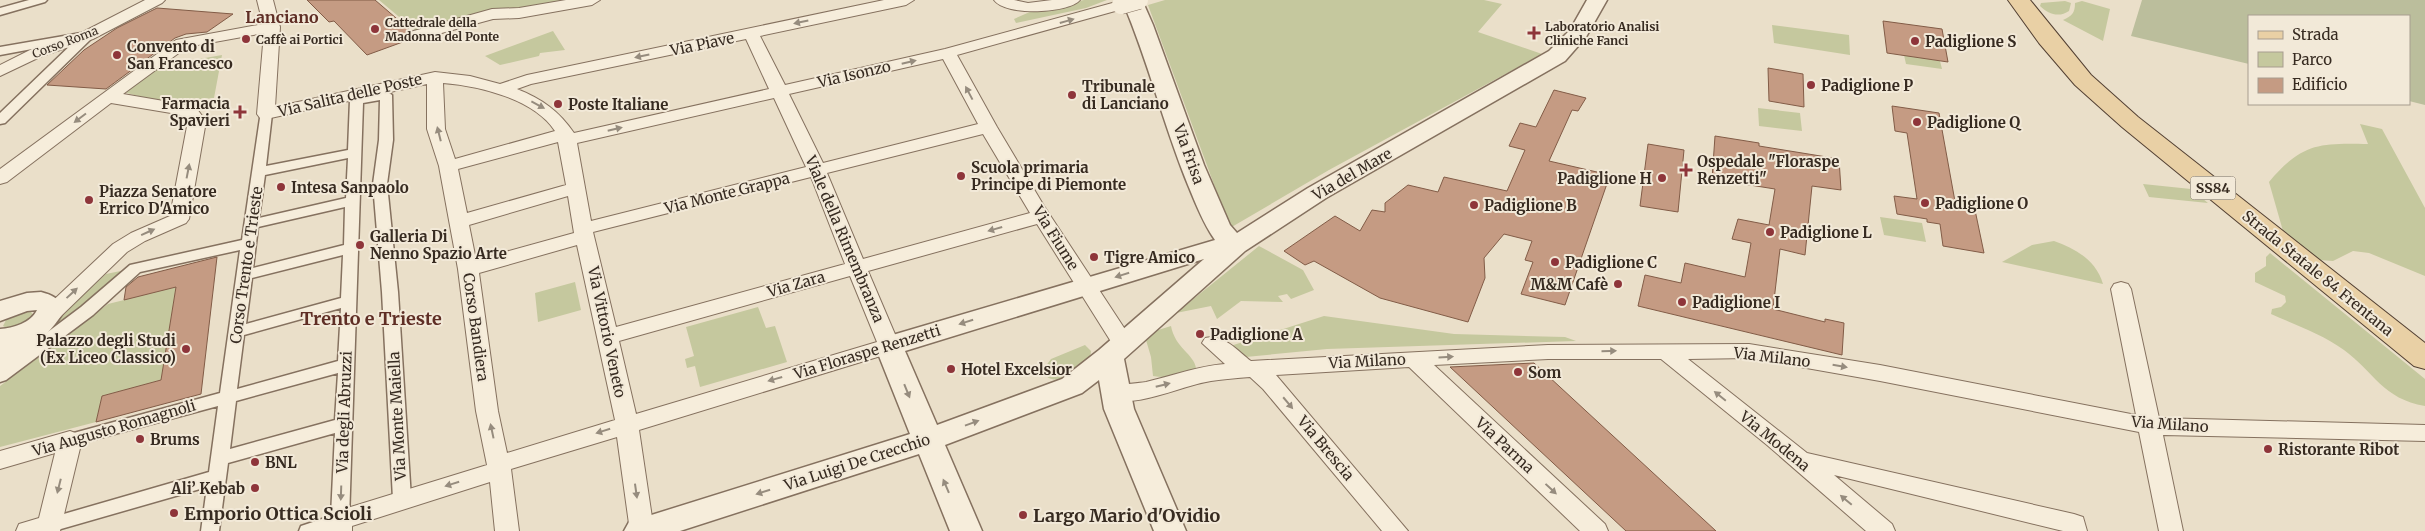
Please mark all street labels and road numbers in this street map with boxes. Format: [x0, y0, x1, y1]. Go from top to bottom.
street label: Corso Roma [30, 22, 101, 61]
street label: Via Piave [667, 28, 736, 60]
street label: Via Isonzo [815, 56, 893, 92]
street label: Via Salita delle Poste [275, 69, 424, 121]
street label: Via Frisa [1169, 120, 1209, 187]
street label: Via del Mare [1308, 144, 1395, 205]
street label: Viale della Rimembranza [801, 152, 889, 325]
street label: Via Monte Grappa [661, 168, 792, 218]
road number: SS84 [2190, 177, 2236, 200]
street label: Corso Trento e Trieste [226, 185, 266, 345]
street label: Via Fiume [1028, 202, 1083, 274]
street label: Strada Statale 84 Frentana [2238, 206, 2398, 340]
street label: Via Vittorio Veneto [584, 264, 630, 400]
street label: Via Zara [764, 267, 827, 302]
street label: Corso Bandiera [459, 272, 493, 382]
street label: Via Floraspe Renzetti [790, 321, 943, 384]
street label: Via Milano [1731, 343, 1812, 371]
street label: Via Milano [1327, 349, 1406, 373]
street label: Via degli Abruzzi [332, 350, 356, 474]
street label: Via Monte Maiella [384, 351, 410, 482]
street label: Via Augusto Romagnoli [29, 396, 198, 461]
street label: Via Modena [1735, 406, 1814, 475]
street label: Via Brescia [1293, 411, 1358, 484]
street label: Via Parma [1471, 412, 1538, 477]
street label: Via Milano [2130, 412, 2209, 436]
street label: Via Luigi De Crecchio [781, 429, 933, 495]

